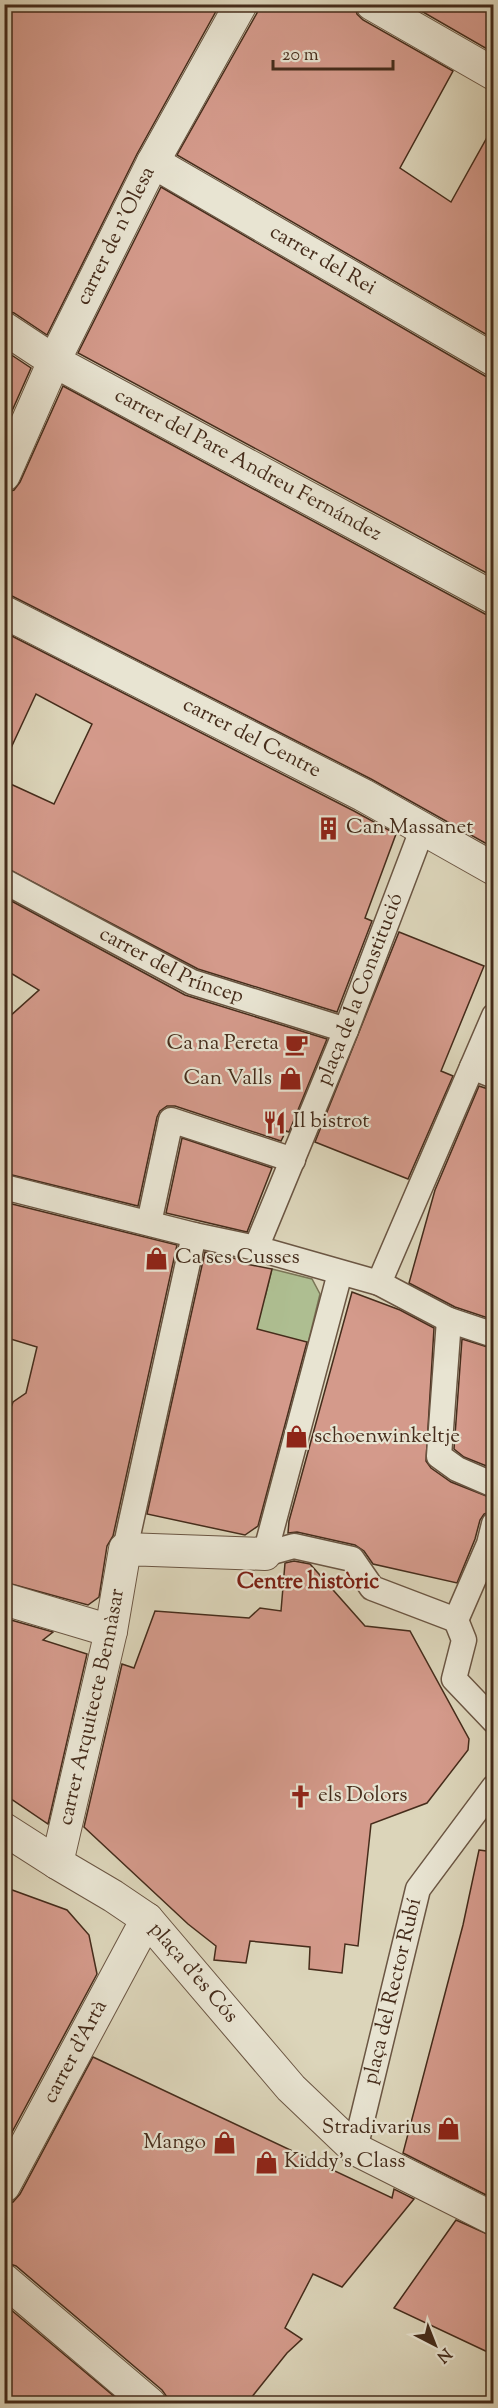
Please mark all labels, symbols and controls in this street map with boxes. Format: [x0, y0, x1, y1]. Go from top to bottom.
scale bar [273, 33, 393, 71]
text: 20 m [282, 43, 319, 69]
street label: carrer de n'Olesa [69, 161, 163, 311]
street label: carrer del Rei [264, 218, 381, 303]
street label: carrer del Pare Andreu Fernández [109, 381, 387, 550]
street label: carrer del Centre [177, 690, 326, 786]
place label: Can Massanet [346, 813, 473, 843]
building icon: Can Massanet [315, 815, 341, 841]
street label: plaça de la Constitució [310, 889, 412, 1090]
street label: carrer del Príncep [93, 920, 247, 1012]
place label: Ca na Pereta [167, 1029, 279, 1059]
cafe icon: Ca na Pereta [284, 1031, 310, 1057]
place label: Can Valls [183, 1064, 272, 1094]
shop icon: Can Valls [277, 1066, 303, 1092]
place label: Il bistrot [293, 1107, 370, 1137]
restaurant icon: Il bistrot [262, 1109, 288, 1135]
place label: Ca ses Cusses [175, 1243, 300, 1273]
shop icon: Ca ses Cusses [144, 1245, 170, 1271]
place label: schoenwinkeltje [314, 1422, 460, 1452]
shop icon: schoenwinkeltje [283, 1424, 309, 1450]
district label: Centre històric [237, 1567, 379, 1599]
street label: carrer Arquitecte Bennàsar [51, 1586, 133, 1828]
place label: els Dolors [318, 1781, 408, 1811]
church icon: els Dolors [287, 1783, 313, 1809]
street label: plaça del Rector Rubí [356, 1895, 430, 2088]
street label: plaça d'es Cós [141, 1916, 245, 2030]
street label: carrer d'Artà [36, 1995, 116, 2109]
place label: Stradivarius [322, 2113, 431, 2143]
shop icon: Stradivarius [436, 2115, 462, 2141]
place label: Mango [143, 2128, 206, 2158]
shop icon: Mango [211, 2130, 237, 2156]
place label: Kiddy's Class [284, 2147, 405, 2177]
shop icon: Kiddy's Class [253, 2149, 279, 2175]
north arrow [405, 2315, 465, 2375]
text: N [431, 2341, 456, 2367]

